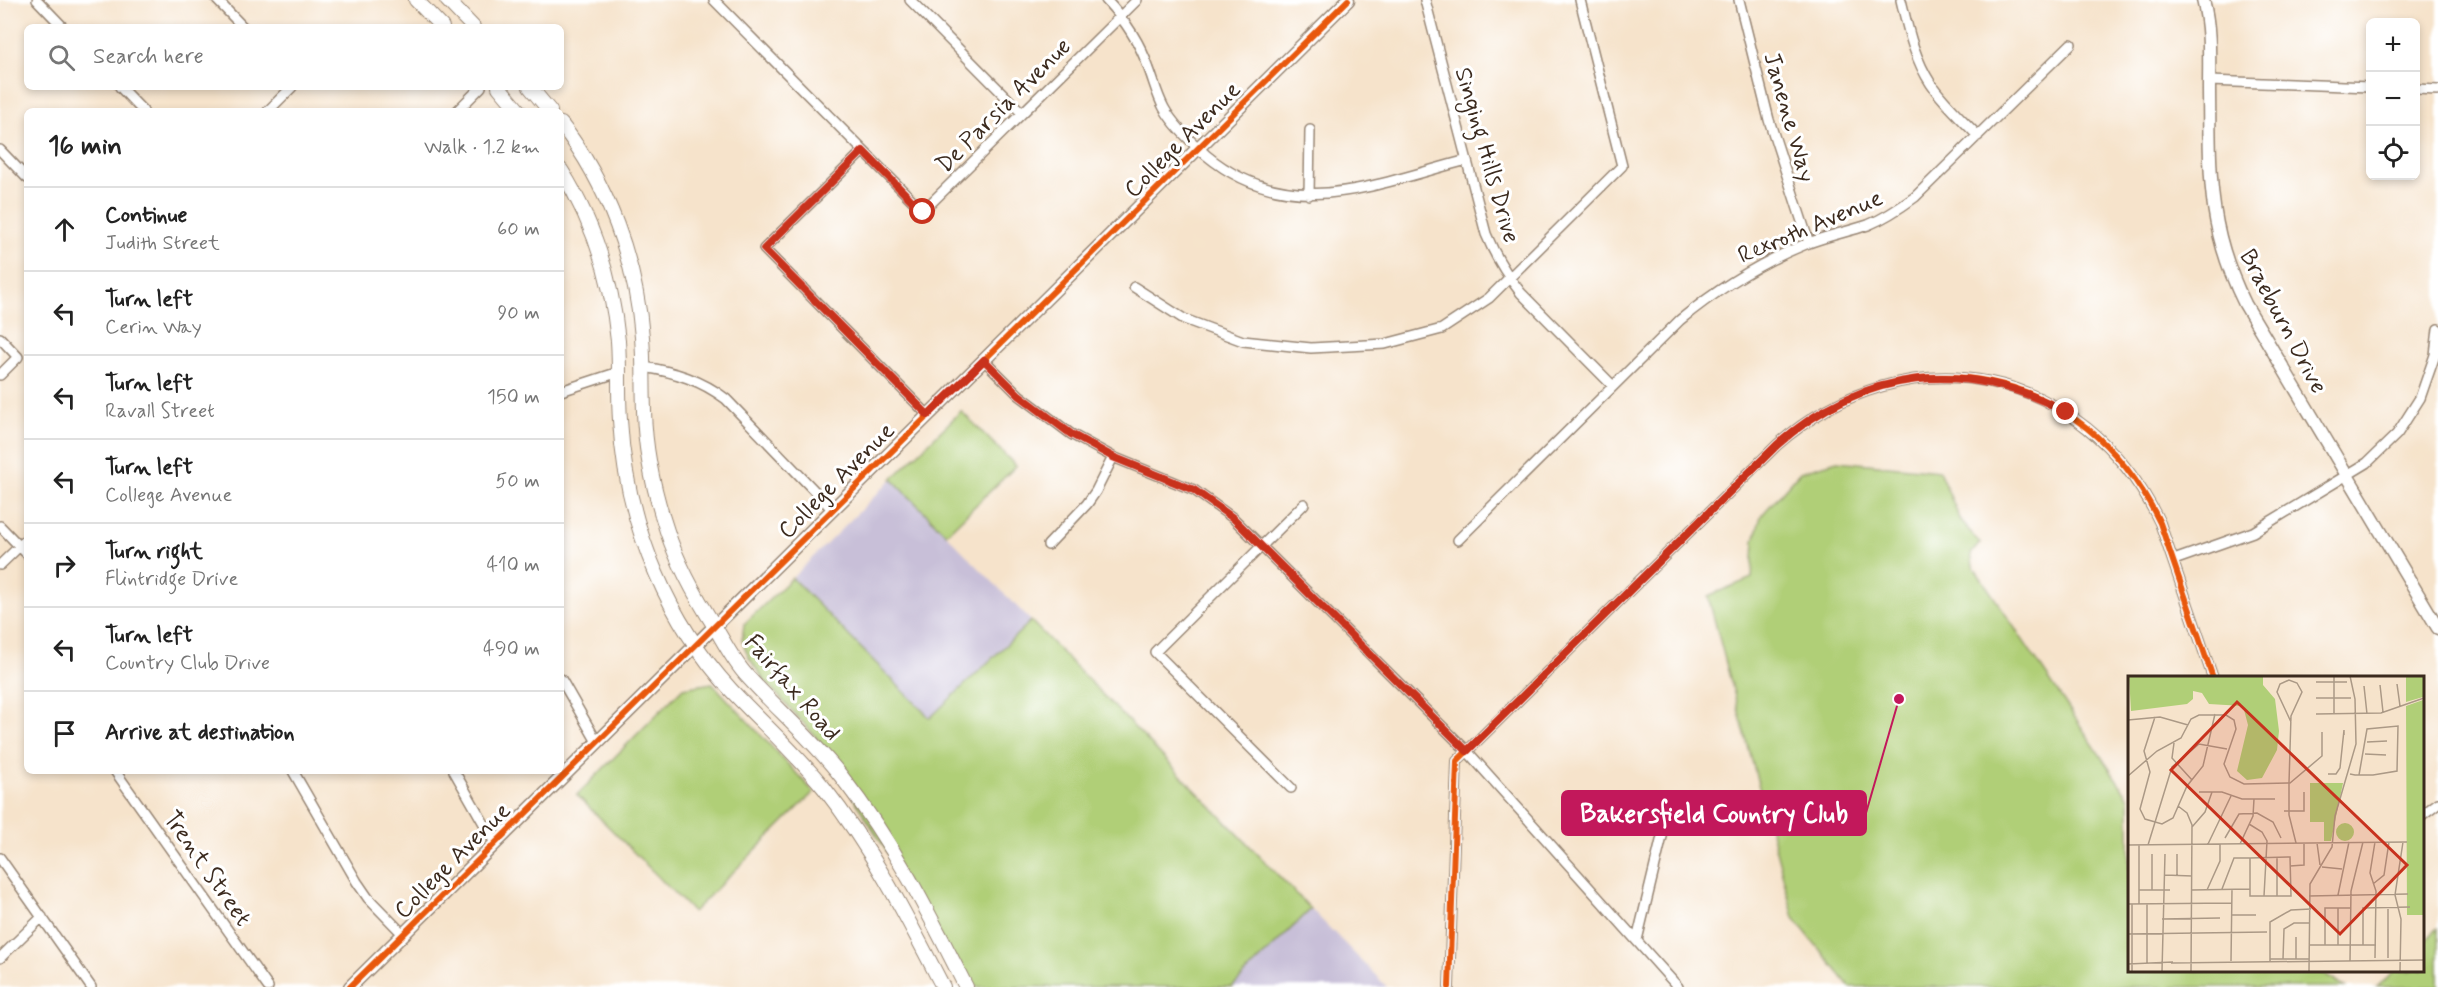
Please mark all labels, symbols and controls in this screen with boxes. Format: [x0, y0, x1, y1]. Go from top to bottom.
map controls [2366, 18, 2420, 180]
button: + [2366, 18, 2420, 72]
search box [24, 24, 564, 90]
street label: De Parsia Avenue [930, 32, 1078, 180]
icon: search [45, 41, 78, 74]
text: Search here [93, 43, 204, 71]
street label: Janene Way [1755, 49, 1822, 186]
street label: Singing Hills Drive [1444, 64, 1526, 248]
button: − [2366, 72, 2420, 126]
street label: College Avenue [1118, 75, 1248, 205]
button: locate [2366, 126, 2420, 180]
text: 16 min [48, 130, 122, 164]
text: Walk · 1.2 km [424, 134, 540, 161]
street label: Rexroth Avenue [1733, 183, 1888, 272]
route start [909, 198, 935, 224]
text: Continue [105, 202, 187, 230]
icon: ahead [48, 213, 81, 246]
text: 60 m [497, 216, 540, 243]
text: Judith Street [105, 230, 220, 257]
street label: Braeburn Drive [2232, 244, 2334, 399]
text: Turn left [105, 286, 193, 314]
icon: left [48, 297, 81, 330]
text: 90 m [497, 300, 540, 327]
text: Cerin Way [105, 314, 202, 341]
text: Turn left [105, 370, 193, 398]
icon: left [48, 381, 81, 414]
text: 150 m [487, 384, 540, 411]
text: Ravall Street [105, 398, 215, 425]
route end [2052, 398, 2078, 424]
street label: College Avenue [772, 416, 902, 546]
text: Turn left [105, 454, 193, 482]
icon: left [48, 465, 81, 498]
text: 50 m [495, 468, 540, 495]
text: College Avenue [105, 482, 232, 509]
text: Turn right [105, 538, 203, 566]
icon: right [48, 549, 81, 582]
text: 410 m [486, 552, 540, 579]
text: Flintridge Drive [105, 566, 238, 593]
text: Turn left [105, 622, 193, 650]
street label: Fairfax Road [737, 628, 847, 748]
icon: left [48, 633, 81, 666]
text: 490 m [483, 636, 540, 663]
text: Country Club Drive [105, 650, 270, 677]
inset map [2128, 676, 2423, 972]
icon: arrive [48, 717, 81, 750]
text: Arrive at destination [105, 719, 295, 747]
callout: Bakersfield Country Club [1562, 791, 1866, 835]
street label: College Avenue [388, 796, 518, 926]
text: Bakersfield Country Club [1580, 798, 1848, 832]
street label: Trent Street [156, 805, 258, 933]

